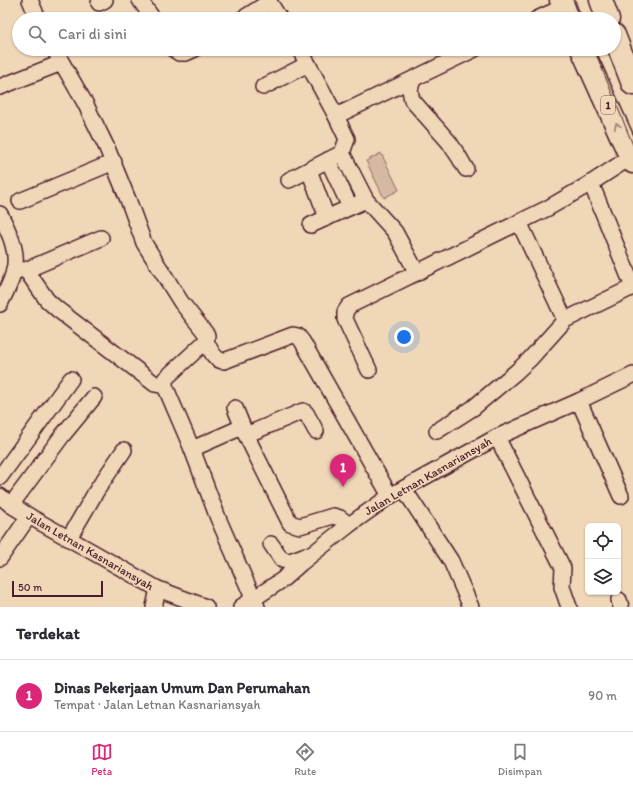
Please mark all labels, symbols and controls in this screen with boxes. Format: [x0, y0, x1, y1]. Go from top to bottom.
search box [12, 12, 621, 56]
icon: search [26, 23, 48, 45]
text: Cari di sini [58, 25, 127, 43]
road number: 1 [601, 96, 615, 114]
one-way arrow [614, 123, 622, 131]
your location [394, 327, 414, 347]
street label: Jalan Letnan Kasnariansyah [362, 433, 495, 518]
pin: 1 [330, 454, 356, 487]
street label: Jalan Letnan Kasnariansyah [24, 509, 157, 594]
map controls [585, 523, 621, 595]
button: locate [585, 523, 621, 559]
button: layers [585, 559, 621, 595]
scale bar [12, 579, 103, 598]
text: 50 m [18, 581, 42, 594]
text: Terdekat [16, 623, 80, 643]
text: Dinas Pekerjaan Umum Dan Perumahan [54, 679, 310, 697]
text: 1 [26, 688, 32, 703]
text: 90 m [588, 688, 617, 703]
text: Tempat · Jalan Letnan Kasnariansyah [54, 697, 260, 712]
tab: Peta [91, 741, 113, 778]
tab: Rute [294, 741, 316, 778]
tab: Disimpan [498, 741, 542, 778]

